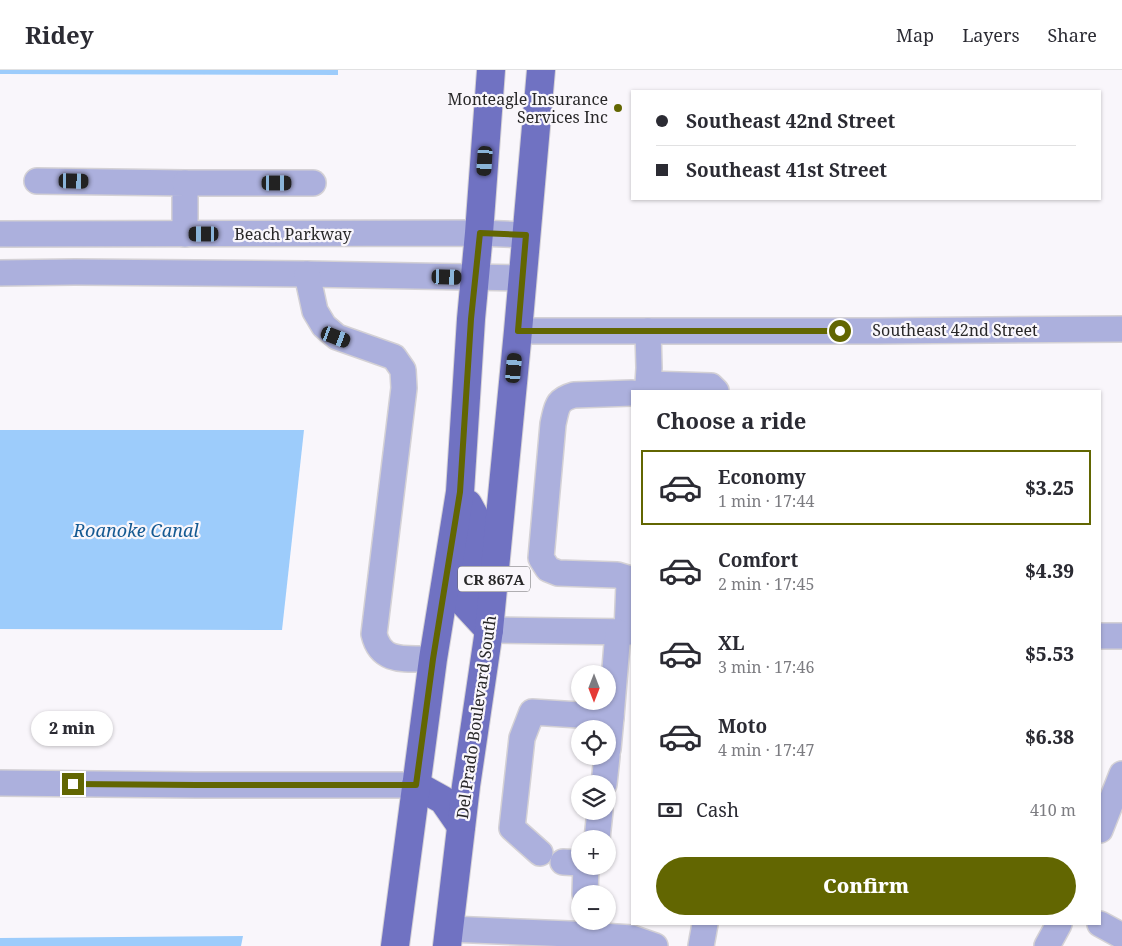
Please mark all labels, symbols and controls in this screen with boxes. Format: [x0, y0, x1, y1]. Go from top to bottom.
text: Ridey [25, 18, 94, 51]
text: Map [896, 23, 934, 47]
text: Layers [962, 23, 1020, 47]
text: Share [1048, 23, 1097, 47]
place label: Monteagle Insurance Services Inc [447, 88, 608, 128]
marker: Monteagle Insurance Services Inc [612, 102, 624, 114]
text: Southeast 42nd Street [686, 108, 895, 134]
car [476, 146, 493, 176]
text: Southeast 41st Street [686, 157, 887, 183]
car [58, 173, 89, 189]
car [262, 176, 292, 191]
street label: Beach Parkway [234, 223, 353, 245]
car [189, 227, 219, 242]
car [431, 269, 462, 285]
street label: Southeast 42nd Street [872, 319, 1038, 341]
route start [829, 320, 851, 342]
car [319, 325, 352, 349]
car [505, 352, 522, 384]
text: Choose a ride [656, 405, 806, 435]
text: Economy [718, 464, 806, 490]
icon: car [658, 465, 703, 510]
text: $3.25 [1025, 475, 1074, 501]
text: 1 min · 17:44 [718, 490, 814, 512]
water label: Roanoke Canal [72, 518, 199, 542]
text: Comfort [718, 547, 798, 573]
icon: car [658, 548, 703, 593]
text: $4.39 [1025, 558, 1074, 584]
road number: CR 867A [458, 566, 530, 592]
text: 2 min · 17:45 [718, 573, 814, 595]
street label: Del Prado Boulevard South [451, 614, 501, 820]
text: XL [718, 630, 744, 656]
icon: car [658, 631, 703, 676]
text: $5.53 [1025, 641, 1074, 667]
text: 3 min · 17:46 [718, 656, 814, 678]
north arrow [571, 665, 616, 710]
map controls [571, 665, 616, 930]
callout: 2 min [32, 712, 114, 746]
text: Moto [718, 713, 767, 739]
icon: car [658, 714, 703, 759]
text: 2 min [49, 717, 95, 739]
button: locate [571, 720, 616, 765]
text: $6.38 [1025, 724, 1074, 750]
text: 4 min · 17:47 [718, 739, 814, 761]
route end [62, 773, 84, 795]
button: layers [571, 775, 616, 820]
icon: cash [656, 796, 684, 824]
text: Cash [696, 797, 739, 823]
text: 410 m [1030, 799, 1076, 821]
button: + [571, 830, 616, 875]
button: Confirm [656, 857, 1076, 915]
button: − [571, 885, 616, 930]

